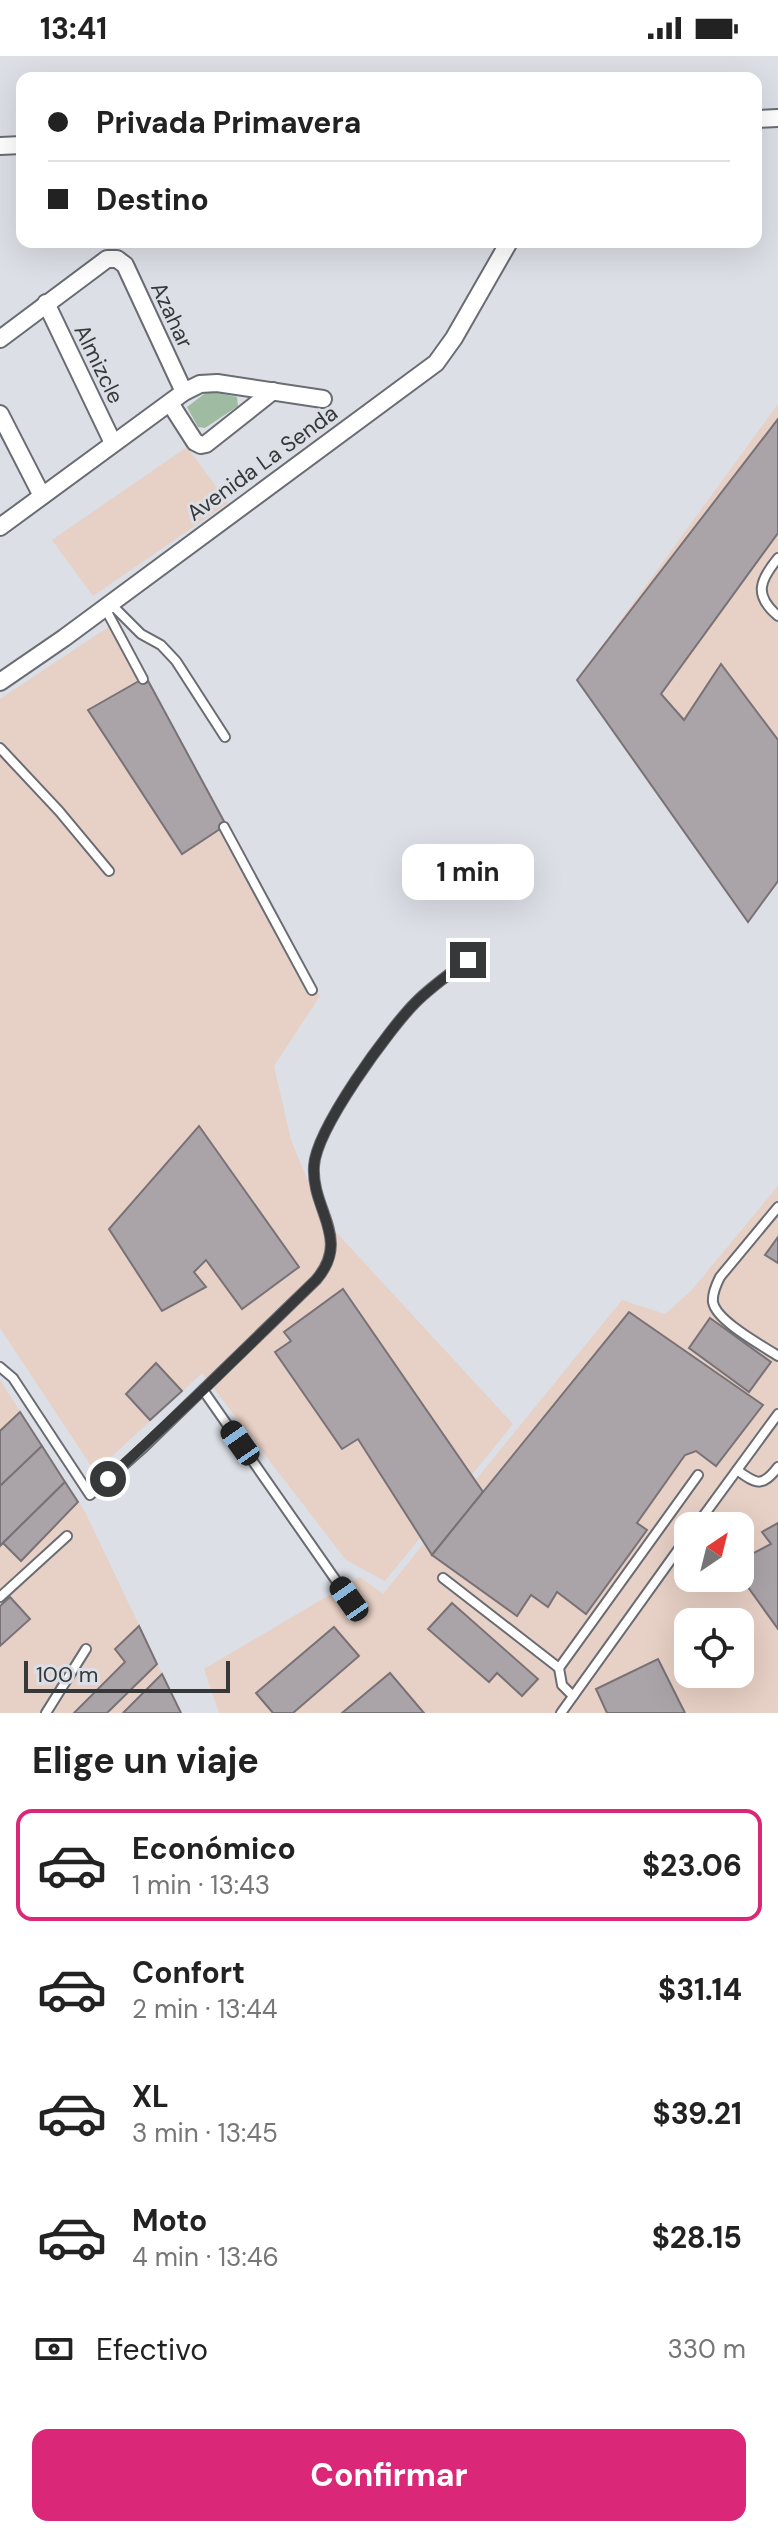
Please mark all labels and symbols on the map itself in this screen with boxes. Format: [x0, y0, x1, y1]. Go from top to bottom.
street label: Azahar [144, 277, 200, 353]
street label: Almizcle [67, 320, 131, 408]
street label: Avenida La Senda [181, 398, 343, 528]
callout: 1 min [402, 844, 534, 900]
route end [450, 942, 486, 978]
car [216, 1416, 264, 1470]
route start [90, 1461, 126, 1497]
north arrow [674, 1512, 754, 1592]
car [325, 1572, 373, 1626]
scale bar [24, 1657, 230, 1693]

